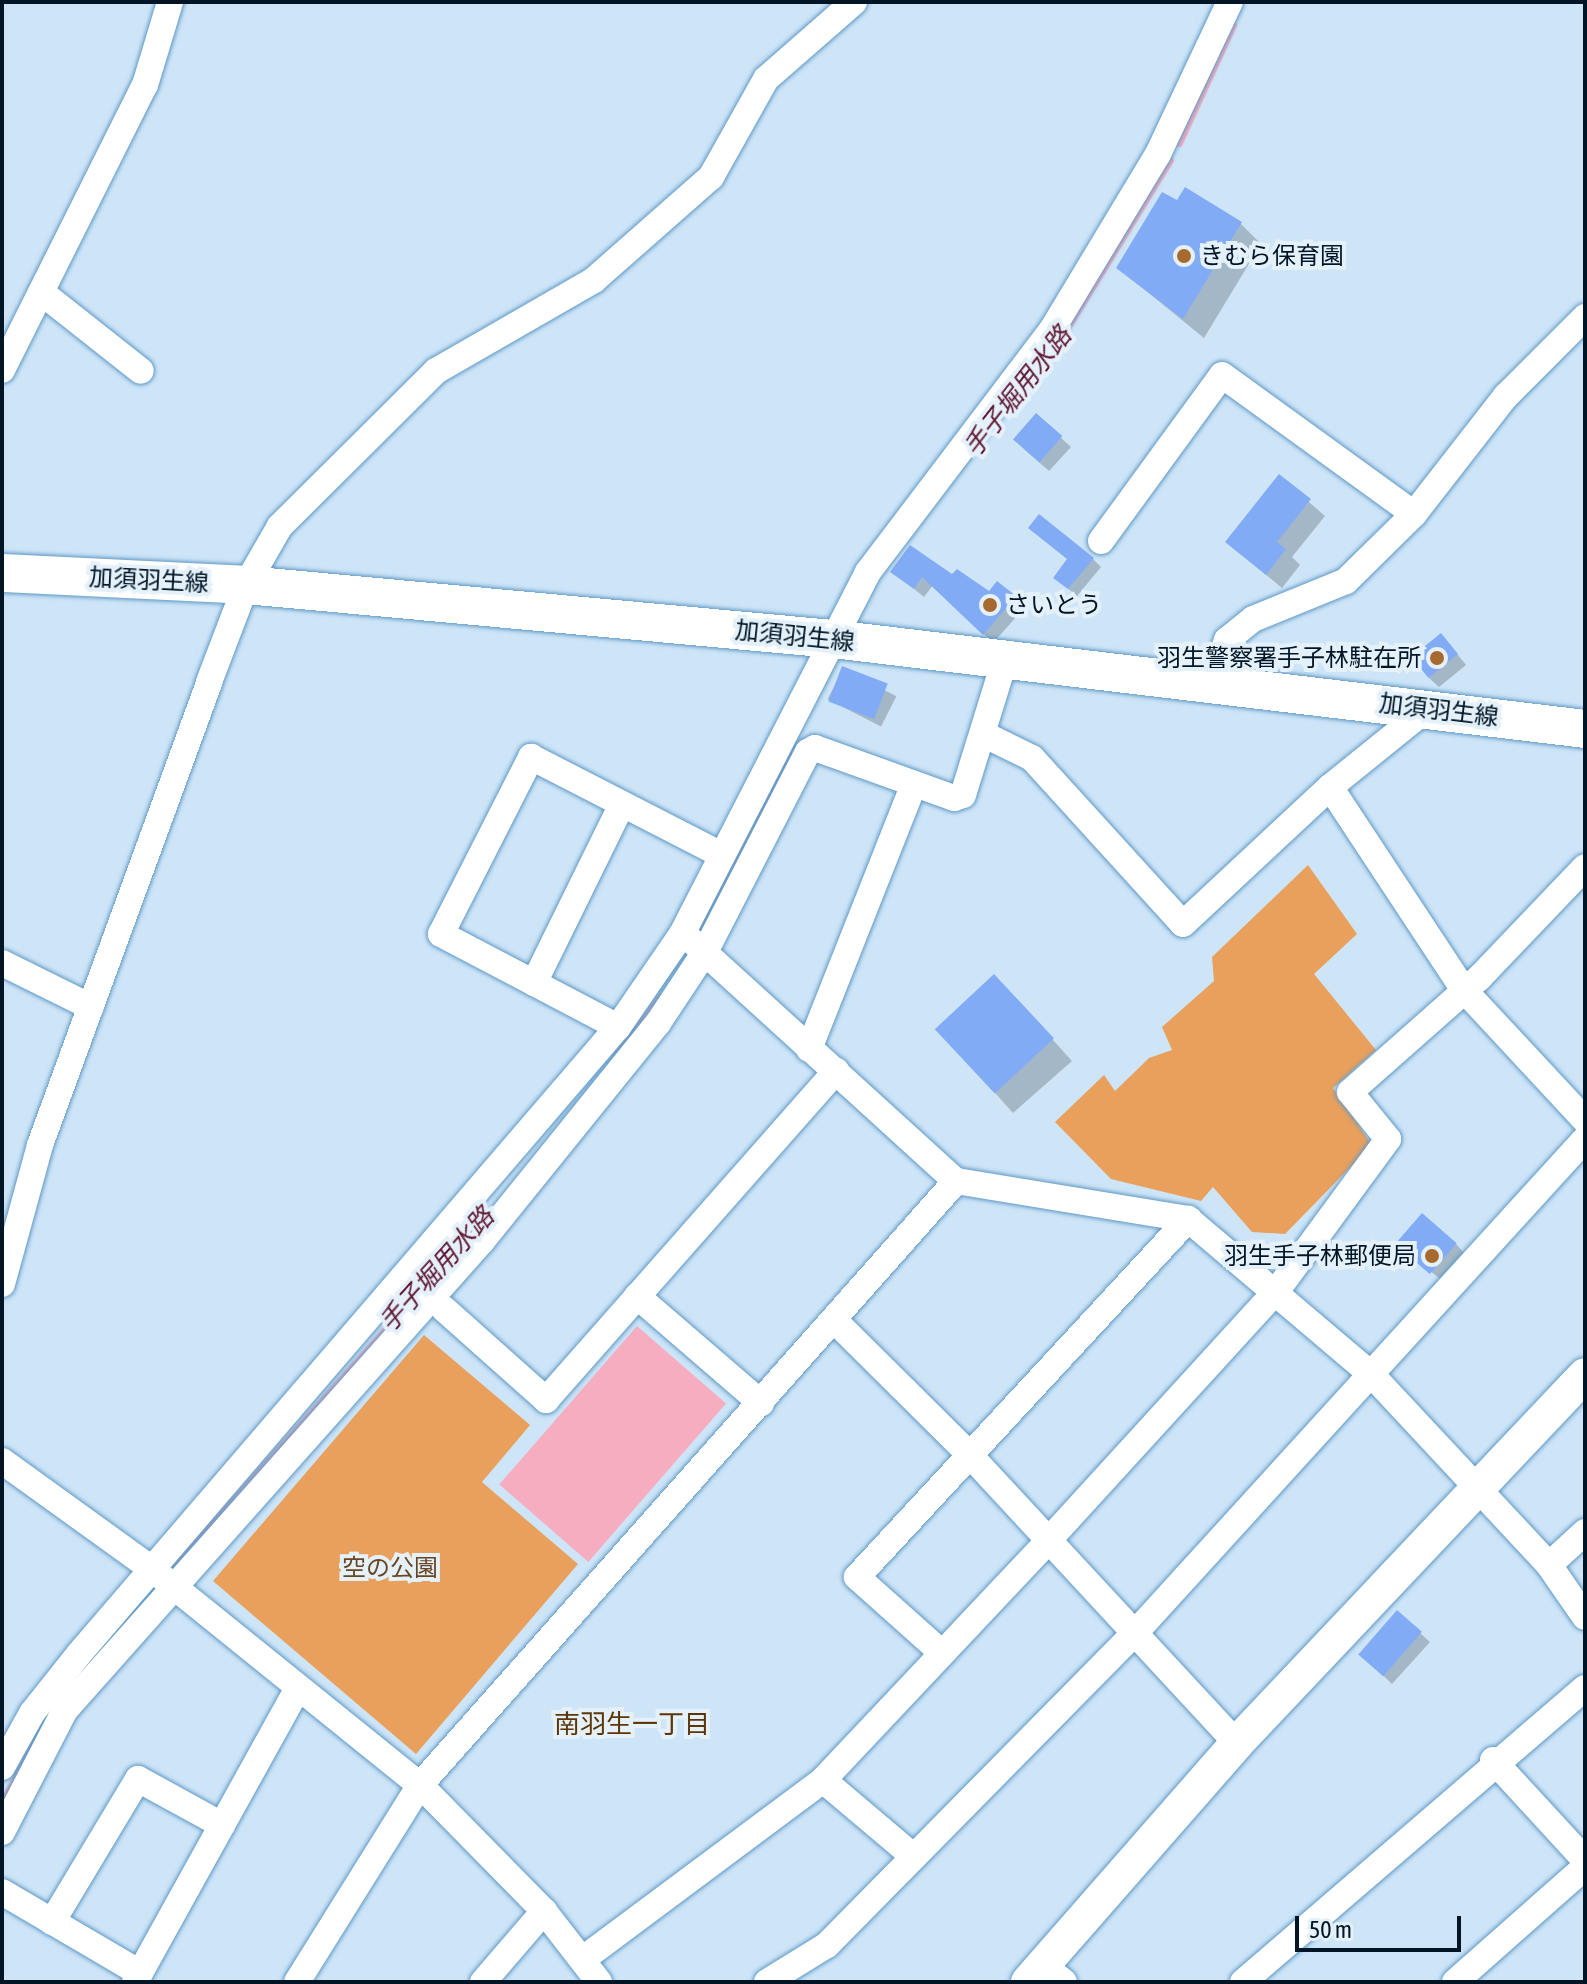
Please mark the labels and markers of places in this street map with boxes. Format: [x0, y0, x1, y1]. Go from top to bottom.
place label: きむら保育園 [1200, 242, 1344, 270]
marker: きむら保育園 [1175, 247, 1193, 265]
place label: さいとう [1006, 591, 1102, 619]
marker: さいとう [981, 596, 999, 614]
place label: 羽生警察署手子林駐在所 [1157, 644, 1421, 672]
marker: 羽生警察署手子林駐在所 [1428, 649, 1446, 667]
place label: 羽生手子林郵便局 [1224, 1242, 1416, 1270]
marker: 羽生手子林郵便局 [1423, 1247, 1441, 1265]

